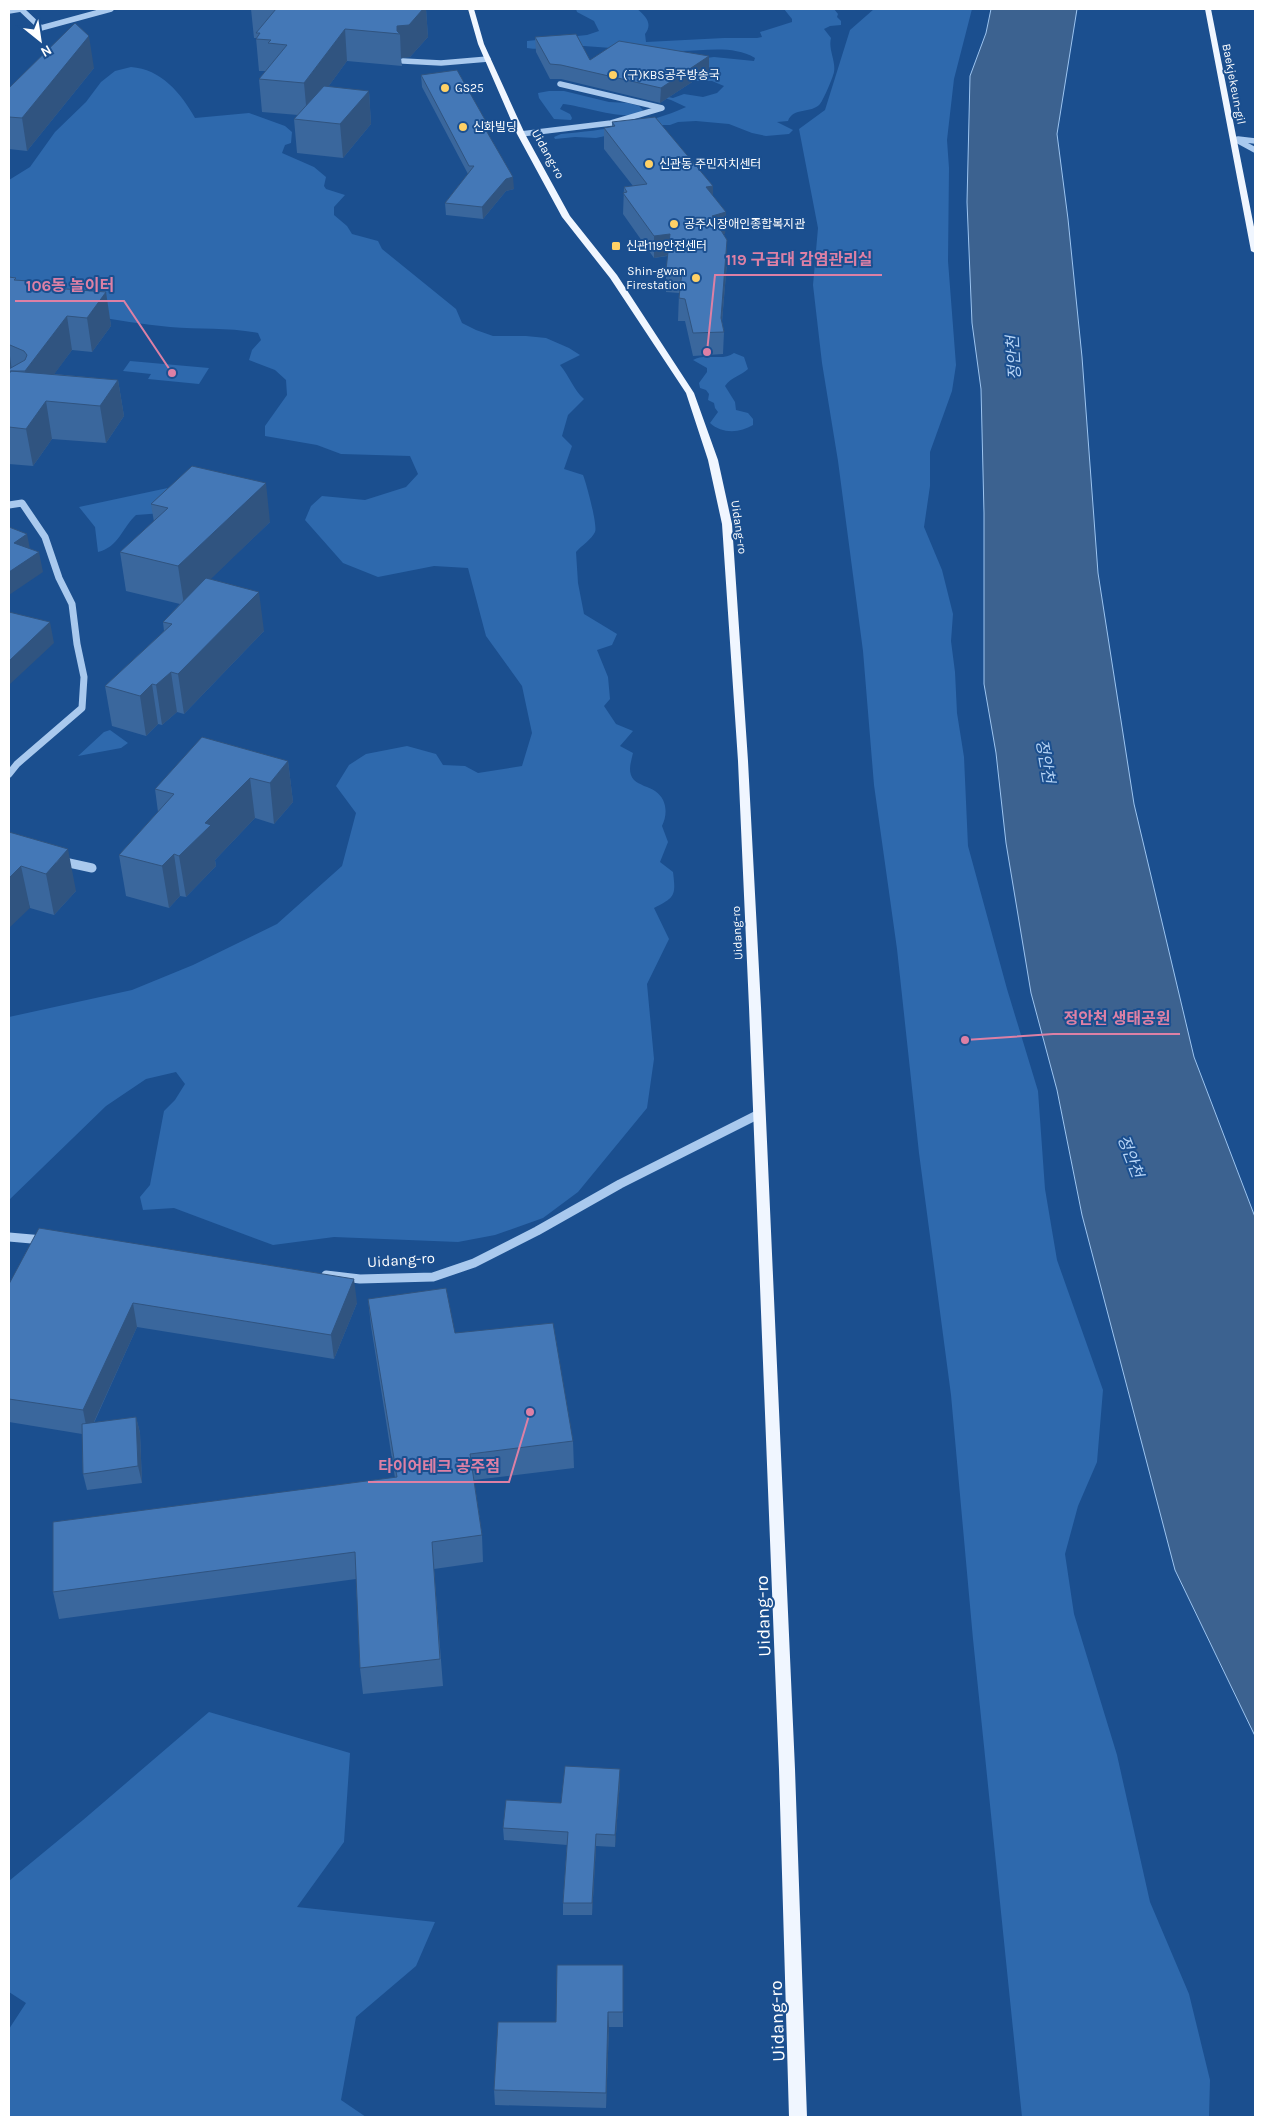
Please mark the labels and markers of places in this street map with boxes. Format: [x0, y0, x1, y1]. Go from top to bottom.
place label: (구)KBS공주방송국 [623, 68, 720, 82]
marker: (구)KBS공주방송국 [607, 69, 619, 81]
place label: GS25 [455, 81, 484, 95]
marker: GS25 [439, 82, 451, 94]
place label: 신화빌딩 [473, 120, 517, 134]
marker: 신화빌딩 [457, 121, 469, 133]
place label: 신관동 주민자치센터 [659, 157, 761, 171]
marker: 신관동 주민자치센터 [643, 158, 655, 170]
place label: 공주시장애인종합복지관 [684, 217, 805, 231]
marker: 공주시장애인종합복지관 [668, 218, 680, 230]
place label: 신관119안전센터 [626, 239, 707, 253]
marker: 신관119안전센터 [610, 240, 622, 252]
callout: 119 구급대 감염관리실 [715, 244, 882, 275]
place label: Shin-gwan Firestation [626, 264, 686, 292]
callout: 106동 놀이터 [15, 270, 124, 301]
marker: Shin-gwan Firestation [690, 272, 702, 284]
callout: 정안천 생태공원 [1053, 1003, 1180, 1034]
callout: 타이어테크 공주점 [368, 1451, 509, 1482]

